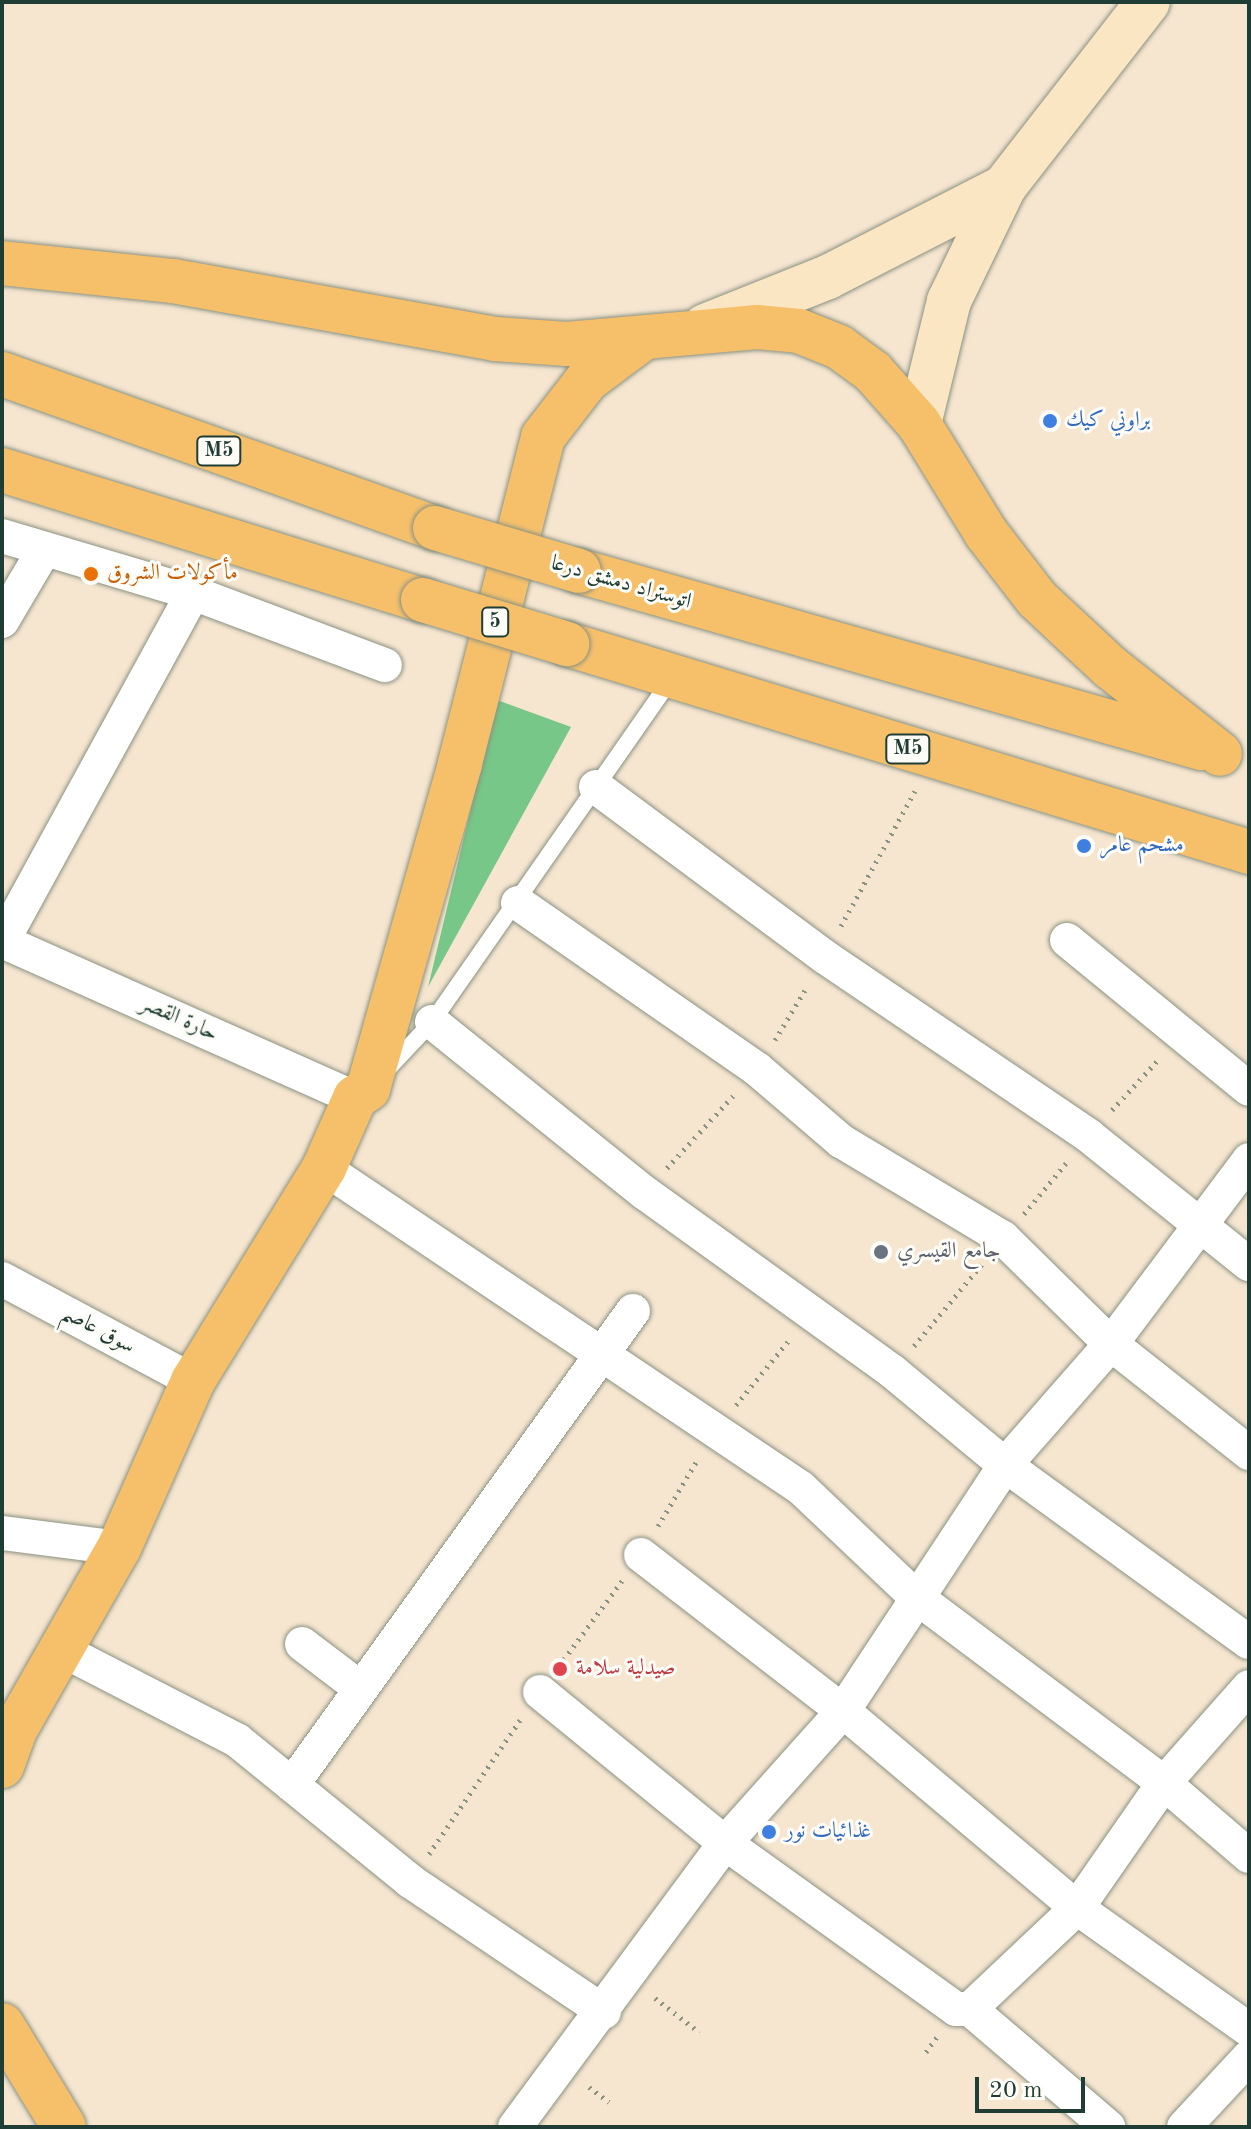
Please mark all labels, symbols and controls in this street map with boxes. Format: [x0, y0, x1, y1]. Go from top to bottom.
place label: براوني كيك [1066, 408, 1150, 434]
marker: براوني كيك [1041, 412, 1059, 430]
road number: M5 [195, 435, 243, 467]
street label: اتوستراد دمشق درعا [548, 550, 694, 616]
place label: مأكولات الشروق [107, 561, 238, 587]
marker: مأكولات الشروق [82, 565, 100, 583]
road number: 5 [481, 606, 509, 638]
road number: M5 [884, 733, 932, 765]
place label: مشحم عامر [1100, 833, 1184, 859]
marker: مشحم عامر [1075, 837, 1093, 855]
street label: حارة القصر [136, 990, 222, 1048]
place label: جامع القيسري [897, 1239, 1001, 1265]
marker: جامع القيسري [872, 1243, 890, 1261]
street label: سوق عاصم [57, 1300, 139, 1360]
place label: صيدلية سلامة [576, 1656, 675, 1682]
marker: صيدلية سلامة [551, 1660, 569, 1678]
place label: غذائيات نور [785, 1819, 871, 1845]
marker: غذائيات نور [760, 1823, 778, 1841]
scale bar [979, 2061, 1089, 2111]
text: 20 m [989, 2079, 1043, 2103]

